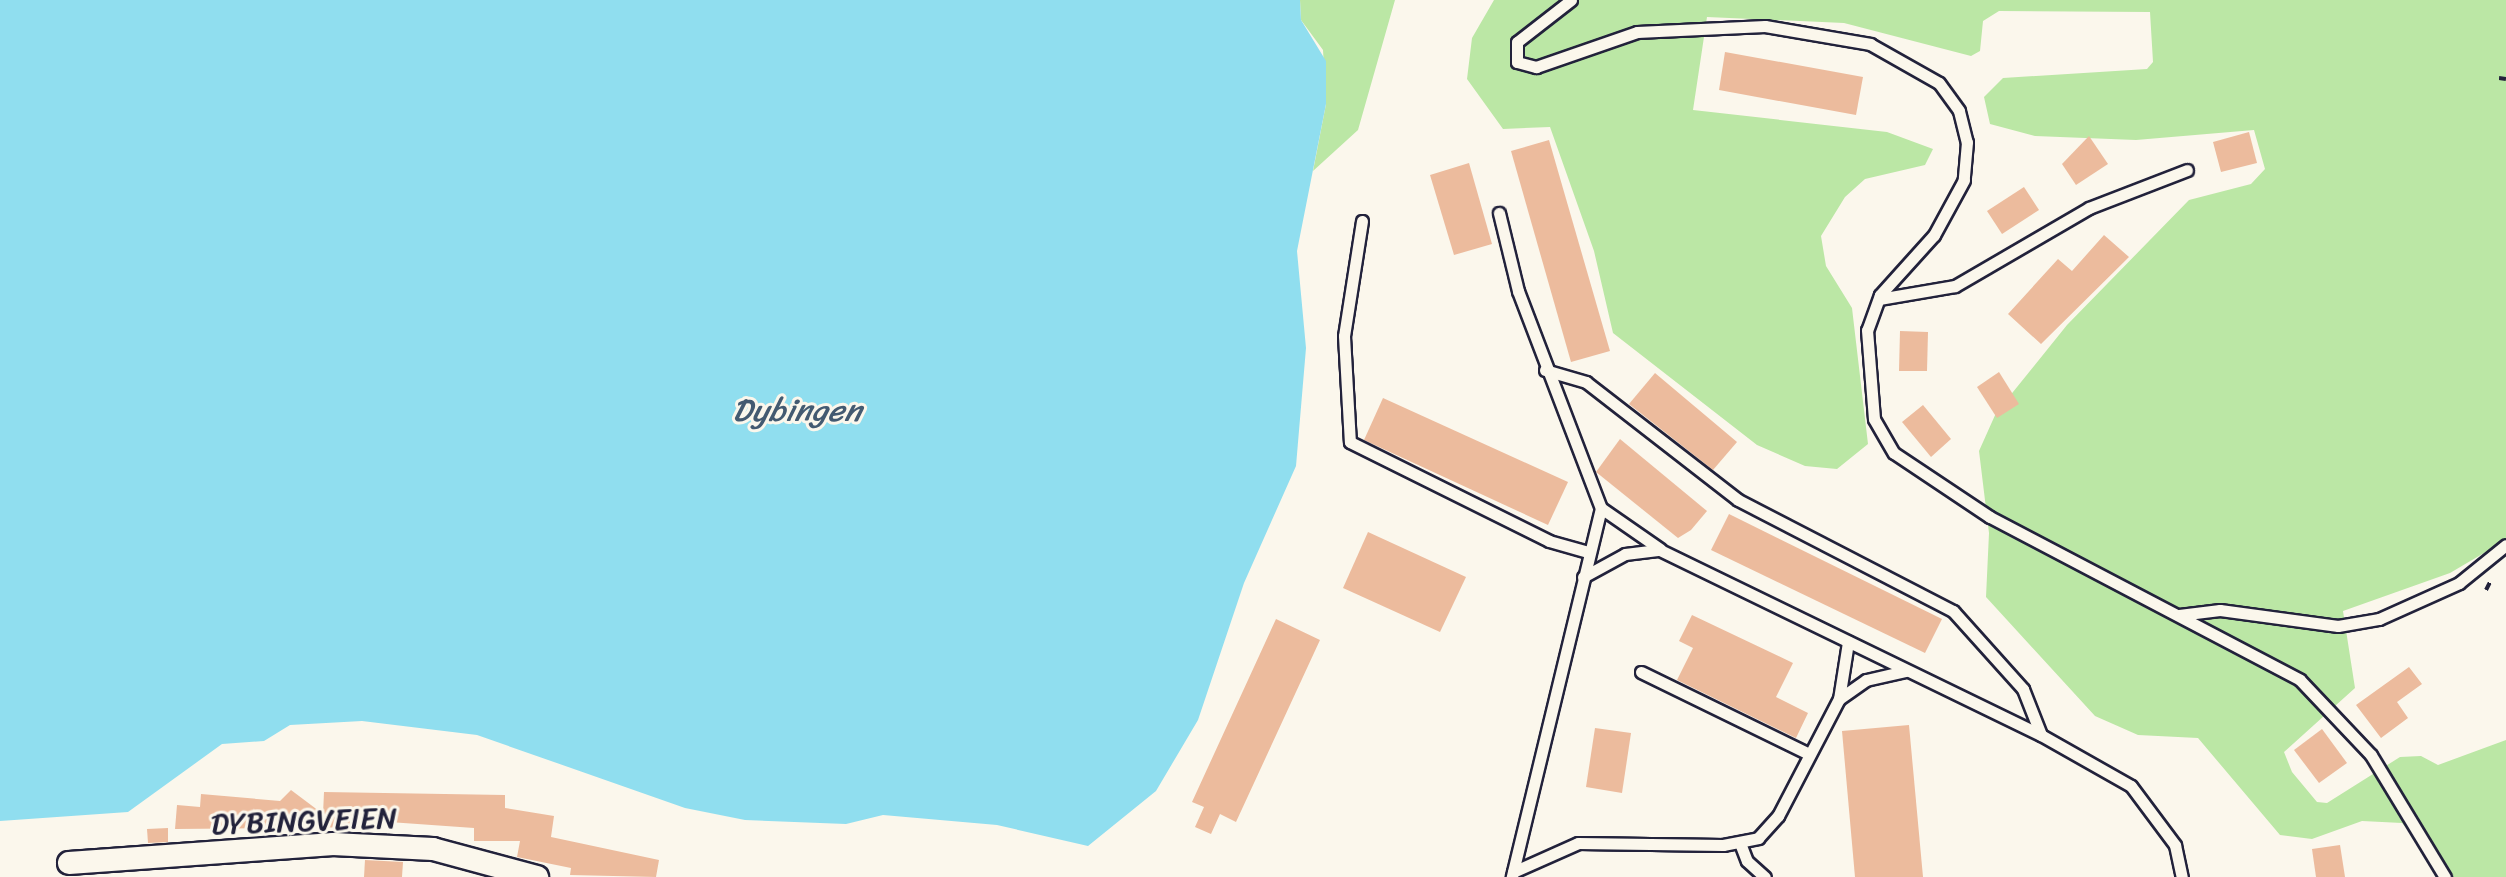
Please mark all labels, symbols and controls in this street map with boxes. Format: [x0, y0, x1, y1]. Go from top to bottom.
water label: Dybingen [733, 392, 861, 430]
street label: DYBINGVEIEN [210, 800, 398, 842]

